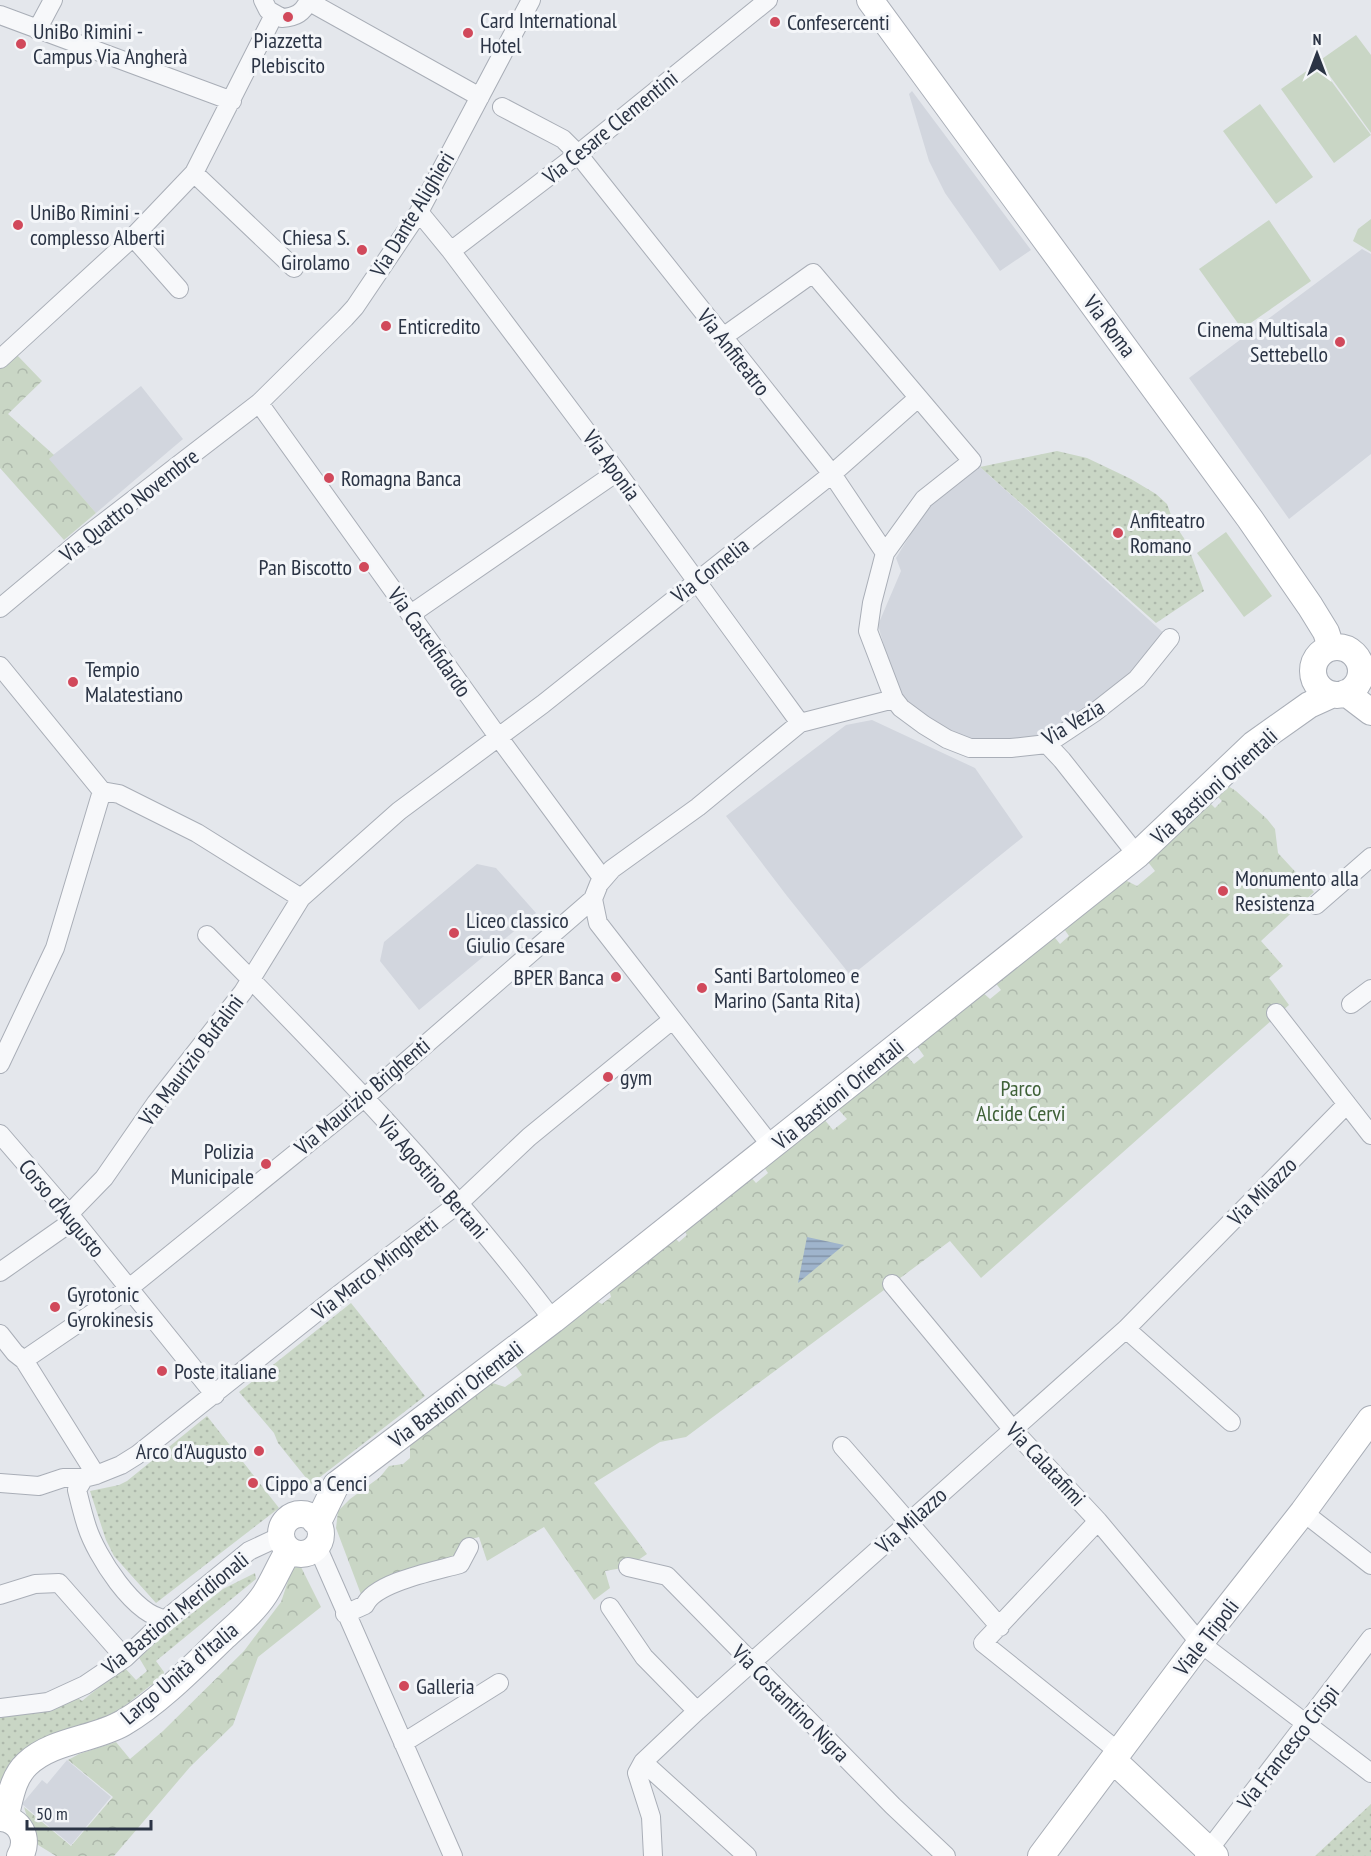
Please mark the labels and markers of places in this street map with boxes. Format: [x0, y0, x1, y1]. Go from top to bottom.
place label: Card International Hotel [480, 6, 618, 59]
place label: Confesercenti [787, 8, 890, 36]
marker: Piazzetta Plebiscito [281, 10, 295, 24]
marker: Confesercenti [768, 15, 782, 29]
place label: UniBo Rimini - Campus Via Angherà [33, 17, 188, 70]
place label: Piazzetta Plebiscito [251, 26, 325, 79]
marker: Card International Hotel [461, 26, 475, 40]
marker: UniBo Rimini - Campus Via Angherà [14, 37, 28, 51]
place label: UniBo Rimini - complesso Alberti [30, 198, 165, 251]
marker: UniBo Rimini - complesso Alberti [11, 218, 25, 232]
place label: Chiesa S. Girolamo [281, 223, 350, 276]
marker: Chiesa S. Girolamo [355, 243, 369, 257]
place label: Enticredito [398, 312, 481, 340]
place label: Cinema Multisala Settebello [1197, 315, 1328, 368]
marker: Enticredito [379, 319, 393, 333]
marker: Cinema Multisala Settebello [1333, 335, 1347, 349]
place label: Romagna Banca [341, 464, 461, 492]
marker: Romagna Banca [322, 471, 336, 485]
place label: Anfiteatro Romano [1130, 506, 1205, 559]
marker: Anfiteatro Romano [1111, 526, 1125, 540]
place label: Pan Biscotto [259, 553, 352, 581]
marker: Pan Biscotto [357, 560, 371, 574]
place label: Tempio Malatestiano [85, 655, 183, 708]
marker: Tempio Malatestiano [66, 675, 80, 689]
place label: Monumento alla Resistenza [1235, 864, 1359, 917]
marker: Monumento alla Resistenza [1216, 884, 1230, 898]
place label: Liceo classico Giulio Cesare [466, 906, 569, 959]
marker: Liceo classico Giulio Cesare [447, 926, 461, 940]
place label: Santi Bartolomeo e Marino (Santa Rita) [714, 961, 860, 1014]
place label: BPER Banca [514, 963, 604, 991]
marker: BPER Banca [609, 970, 623, 984]
marker: Santi Bartolomeo e Marino (Santa Rita) [695, 981, 709, 995]
place label: gym [620, 1063, 652, 1091]
marker: gym [601, 1070, 615, 1084]
place label: Polizia Municipale [171, 1137, 254, 1190]
marker: Polizia Municipale [259, 1157, 273, 1171]
place label: Gyrotonic Gyrokinesis [67, 1280, 153, 1333]
marker: Gyrotonic Gyrokinesis [48, 1300, 62, 1314]
place label: Poste italiane [174, 1357, 277, 1385]
marker: Poste italiane [155, 1364, 169, 1378]
place label: Arco d'Augusto [136, 1437, 247, 1465]
marker: Arco d'Augusto [252, 1444, 266, 1458]
place label: Cippo a Cenci [265, 1469, 367, 1497]
marker: Cippo a Cenci [246, 1476, 260, 1490]
place label: Galleria [416, 1672, 475, 1700]
marker: Galleria [397, 1679, 411, 1693]

